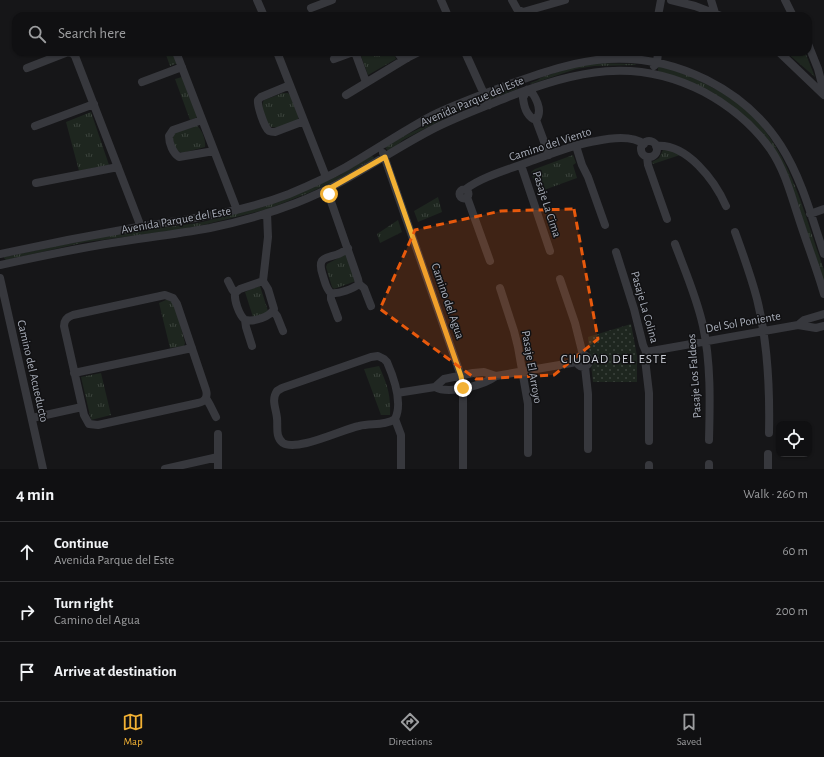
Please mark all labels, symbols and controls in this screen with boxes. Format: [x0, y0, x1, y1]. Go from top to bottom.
search box [12, 12, 812, 56]
icon: search [26, 23, 48, 45]
text: Search here [58, 26, 126, 41]
street label: Avenida Parque del Este [419, 74, 525, 128]
street label: Camino del Viento [507, 125, 593, 163]
street label: Pasaje La Cima [530, 169, 564, 239]
route start [320, 185, 338, 203]
street label: Avenida Parque del Este [120, 204, 232, 236]
street label: Camino del Agua [429, 262, 467, 341]
street label: Pasaje La Colina [628, 270, 661, 345]
street label: Del Sol Poniente [705, 309, 781, 335]
street label: Camino del Acueducto [15, 319, 51, 423]
street label: Pasaje El Arroyo [519, 330, 544, 405]
street label: Pasaje Los Faldeos [685, 333, 704, 419]
district label: CIUDAD DEL ESTE [561, 353, 667, 366]
route end [454, 379, 472, 397]
map controls [776, 421, 812, 457]
button: locate [776, 421, 812, 457]
text: 4 min [16, 486, 54, 503]
text: Walk · 260 m [743, 488, 808, 501]
text: Continue [54, 536, 109, 551]
icon: ahead [16, 541, 38, 563]
text: 60 m [782, 545, 808, 558]
text: Avenida Parque del Este [54, 554, 174, 567]
text: Turn right [54, 596, 113, 611]
icon: right [16, 601, 38, 623]
text: 200 m [776, 605, 808, 618]
text: Camino del Agua [54, 614, 140, 627]
icon: arrive [16, 661, 38, 683]
text: Arrive at destination [54, 664, 177, 679]
tab: Map [122, 711, 144, 748]
tab: Directions [388, 711, 432, 748]
tab: Saved [677, 711, 702, 748]

